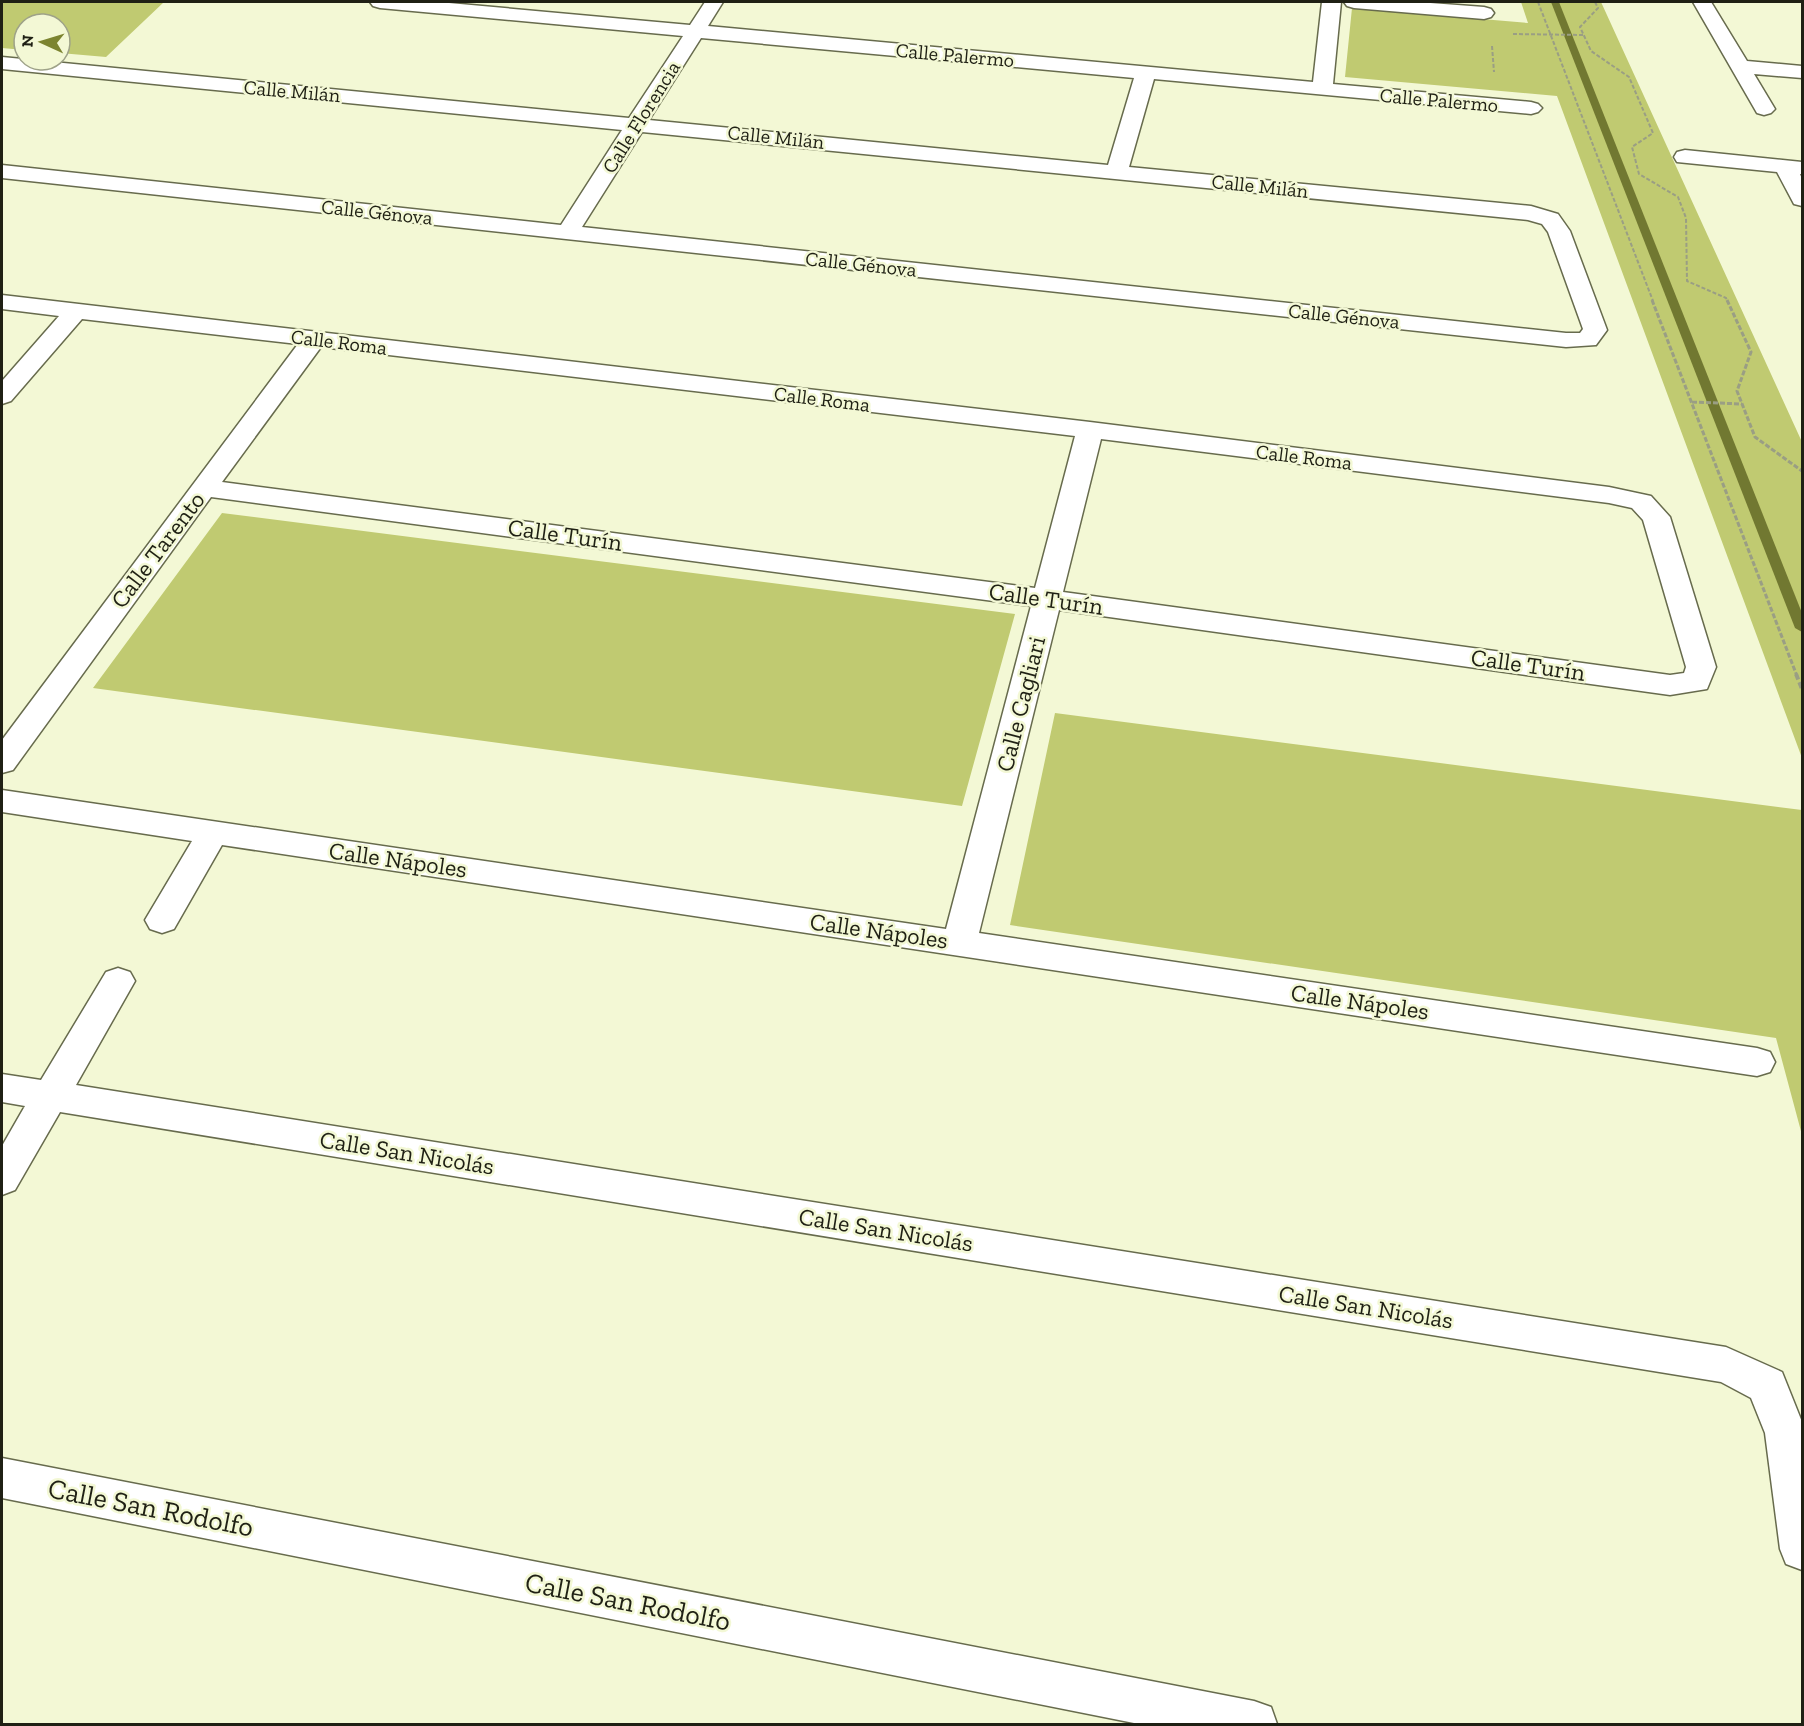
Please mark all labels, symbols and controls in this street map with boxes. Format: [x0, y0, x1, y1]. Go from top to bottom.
north arrow [12, 12, 72, 72]
text: N [18, 34, 37, 48]
street label: Calle Palermo [895, 38, 1015, 72]
street label: Calle Florencia [597, 56, 685, 177]
street label: Calle Milán [243, 75, 342, 107]
street label: Calle Palermo [1379, 83, 1499, 117]
street label: Calle Milán [727, 120, 826, 154]
street label: Calle Milán [1211, 169, 1310, 203]
street label: Calle Génova [320, 194, 434, 230]
street label: Calle Génova [804, 246, 918, 282]
street label: Calle Génova [1287, 298, 1401, 334]
street label: Calle Roma [290, 324, 389, 360]
street label: Calle Roma [773, 381, 872, 417]
street label: Calle Roma [1255, 439, 1354, 475]
street label: Calle Tarento [104, 486, 211, 614]
street label: Calle Turín [506, 512, 624, 557]
street label: Calle Turín [987, 576, 1105, 621]
street label: Calle Cagliari [990, 633, 1051, 775]
street label: Calle Turín [1469, 642, 1587, 687]
street label: Calle Nápoles [327, 835, 469, 884]
street label: Calle Nápoles [808, 906, 950, 955]
street label: Calle Nápoles [1289, 977, 1431, 1026]
street label: Calle San Nicolás [318, 1124, 496, 1181]
street label: Calle San Nicolás [797, 1201, 975, 1258]
street label: Calle San Nicolás [1277, 1278, 1455, 1335]
street label: Calle San Rodolfo [45, 1471, 256, 1544]
street label: Calle San Rodolfo [522, 1565, 733, 1638]

